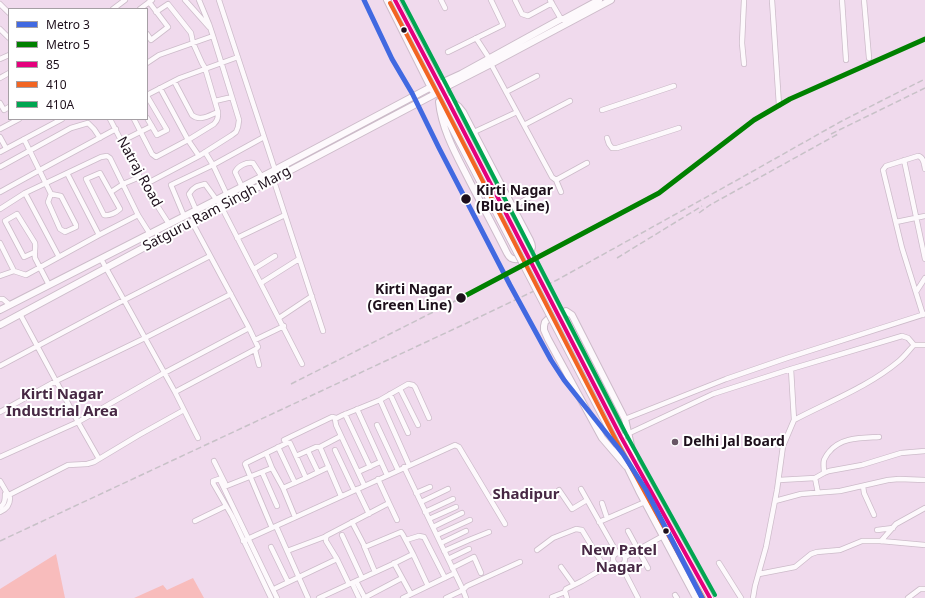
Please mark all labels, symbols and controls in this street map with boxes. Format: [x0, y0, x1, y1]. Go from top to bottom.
legend [8, 8, 148, 120]
text: Metro 3 [46, 16, 90, 33]
unlabelled marker [399, 25, 409, 35]
text: Metro 5 [46, 36, 90, 53]
text: 85 [46, 56, 60, 73]
text: 410 [46, 76, 67, 93]
text: 410A [46, 96, 74, 113]
street label: Natraj Road [113, 134, 165, 210]
street label: Satguru Ram Singh Marg [140, 163, 294, 255]
place label: Kirti Nagar (Blue Line) [476, 183, 553, 216]
marker: Kirti Nagar (Blue Line) [459, 192, 473, 206]
place label: Kirti Nagar (Green Line) [367, 282, 452, 314]
marker: Kirti Nagar (Green Line) [454, 291, 468, 305]
district label: Kirti Nagar Industrial Area [6, 386, 118, 421]
place label: Delhi Jal Board [683, 434, 785, 450]
marker: Delhi Jal Board [670, 437, 680, 447]
district label: Shadipur [493, 486, 559, 504]
unlabelled marker [661, 526, 671, 536]
district label: New Patel Nagar [581, 542, 657, 577]

